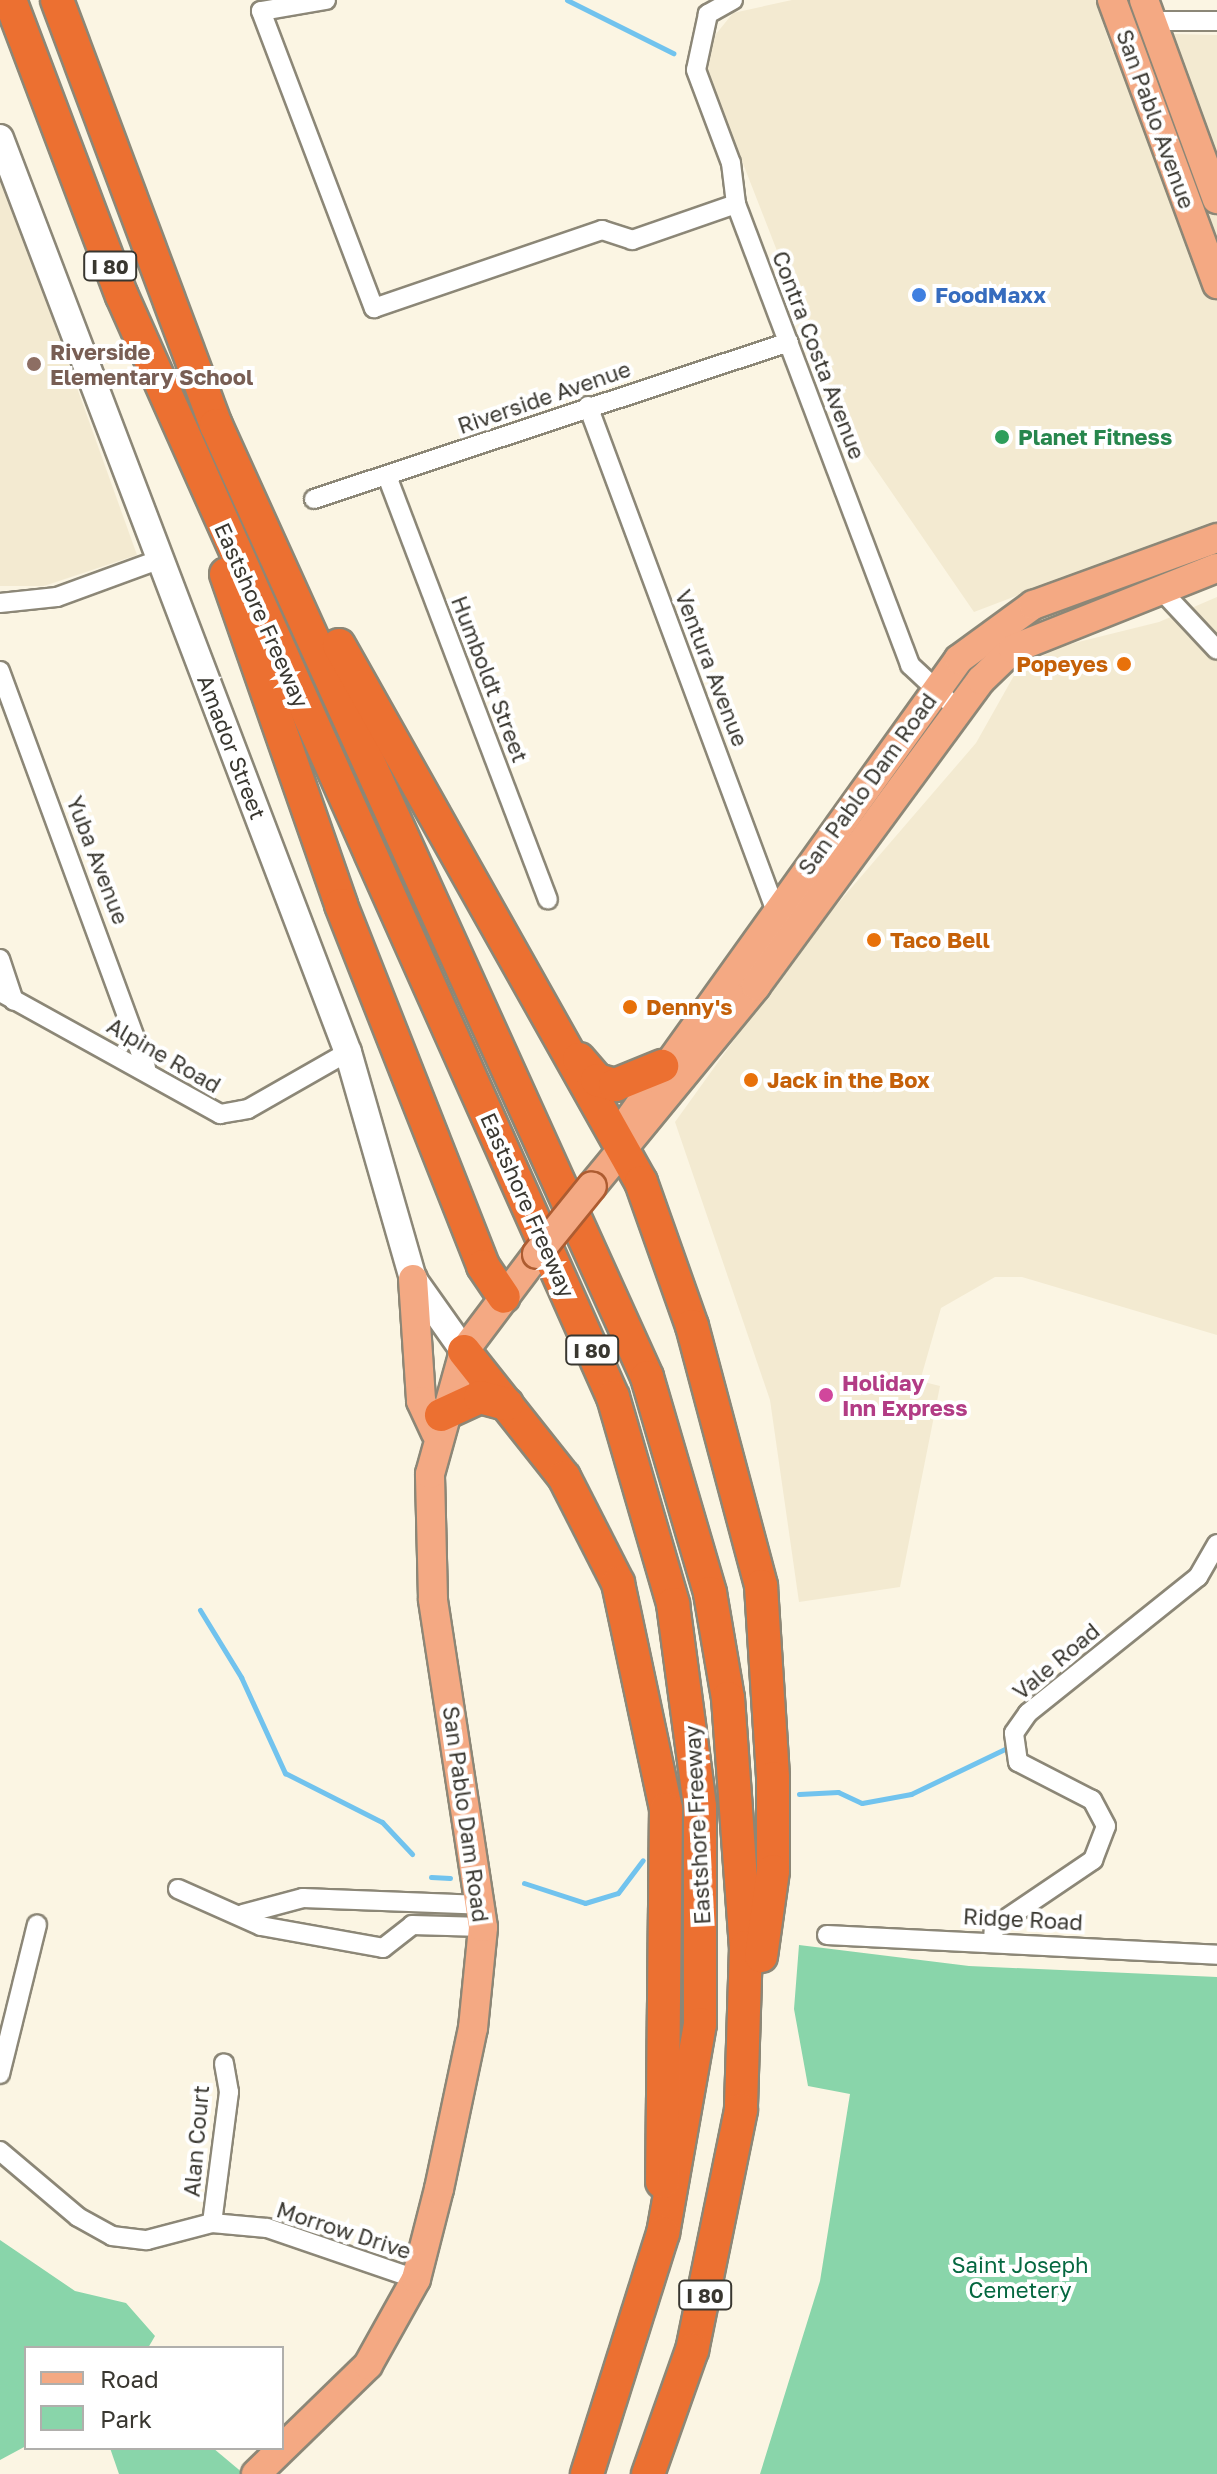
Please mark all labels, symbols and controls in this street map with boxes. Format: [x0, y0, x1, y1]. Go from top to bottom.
street label: San Pablo Avenue [1111, 26, 1201, 212]
street label: Contra Costa Avenue [767, 247, 871, 463]
road number: I 80 [82, 250, 138, 282]
place label: FoodMaxx [935, 282, 1046, 308]
marker: FoodMaxx [910, 286, 928, 304]
place label: Riverside Elementary School [50, 338, 253, 390]
marker: Riverside Elementary School [25, 355, 43, 373]
street label: Riverside Avenue [454, 355, 634, 439]
place label: Planet Fitness [1018, 424, 1172, 450]
marker: Planet Fitness [993, 428, 1011, 446]
street label: Eastshore Freeway [209, 518, 315, 712]
street label: Ventura Avenue [670, 586, 754, 750]
street label: Humboldt Street [446, 592, 534, 766]
place label: Popeyes [1016, 651, 1108, 677]
marker: Popeyes [1115, 655, 1133, 673]
street label: Amador Street [192, 671, 272, 823]
street label: San Pablo Dam Road [792, 688, 942, 880]
street label: Yuba Avenue [61, 792, 135, 928]
place label: Taco Bell [890, 927, 990, 953]
marker: Taco Bell [865, 931, 883, 949]
place label: Denny's [646, 994, 733, 1020]
marker: Denny's [621, 998, 639, 1016]
street label: Alpine Road [103, 1012, 225, 1098]
place label: Jack in the Box [767, 1067, 930, 1093]
marker: Jack in the Box [742, 1071, 760, 1089]
street label: Eastshore Freeway [475, 1108, 581, 1302]
road number: I 80 [564, 1334, 620, 1366]
place label: Holiday Inn Express [842, 1369, 967, 1420]
marker: Holiday Inn Express [817, 1386, 835, 1404]
street label: Vale Road [1007, 1617, 1105, 1705]
street label: San Pablo Dam Road [438, 1704, 494, 1924]
street label: Eastshore Freeway [679, 1725, 715, 1925]
street label: Ridge Road [962, 1903, 1084, 1935]
street label: Alan Court [178, 2084, 214, 2198]
street label: Morrow Drive [273, 2196, 415, 2264]
park label: Saint Joseph Cemetery [952, 2251, 1088, 2302]
road number: I 80 [677, 2279, 733, 2311]
legend [24, 2346, 284, 2450]
text: Road [100, 2364, 159, 2393]
text: Park [100, 2404, 152, 2433]

